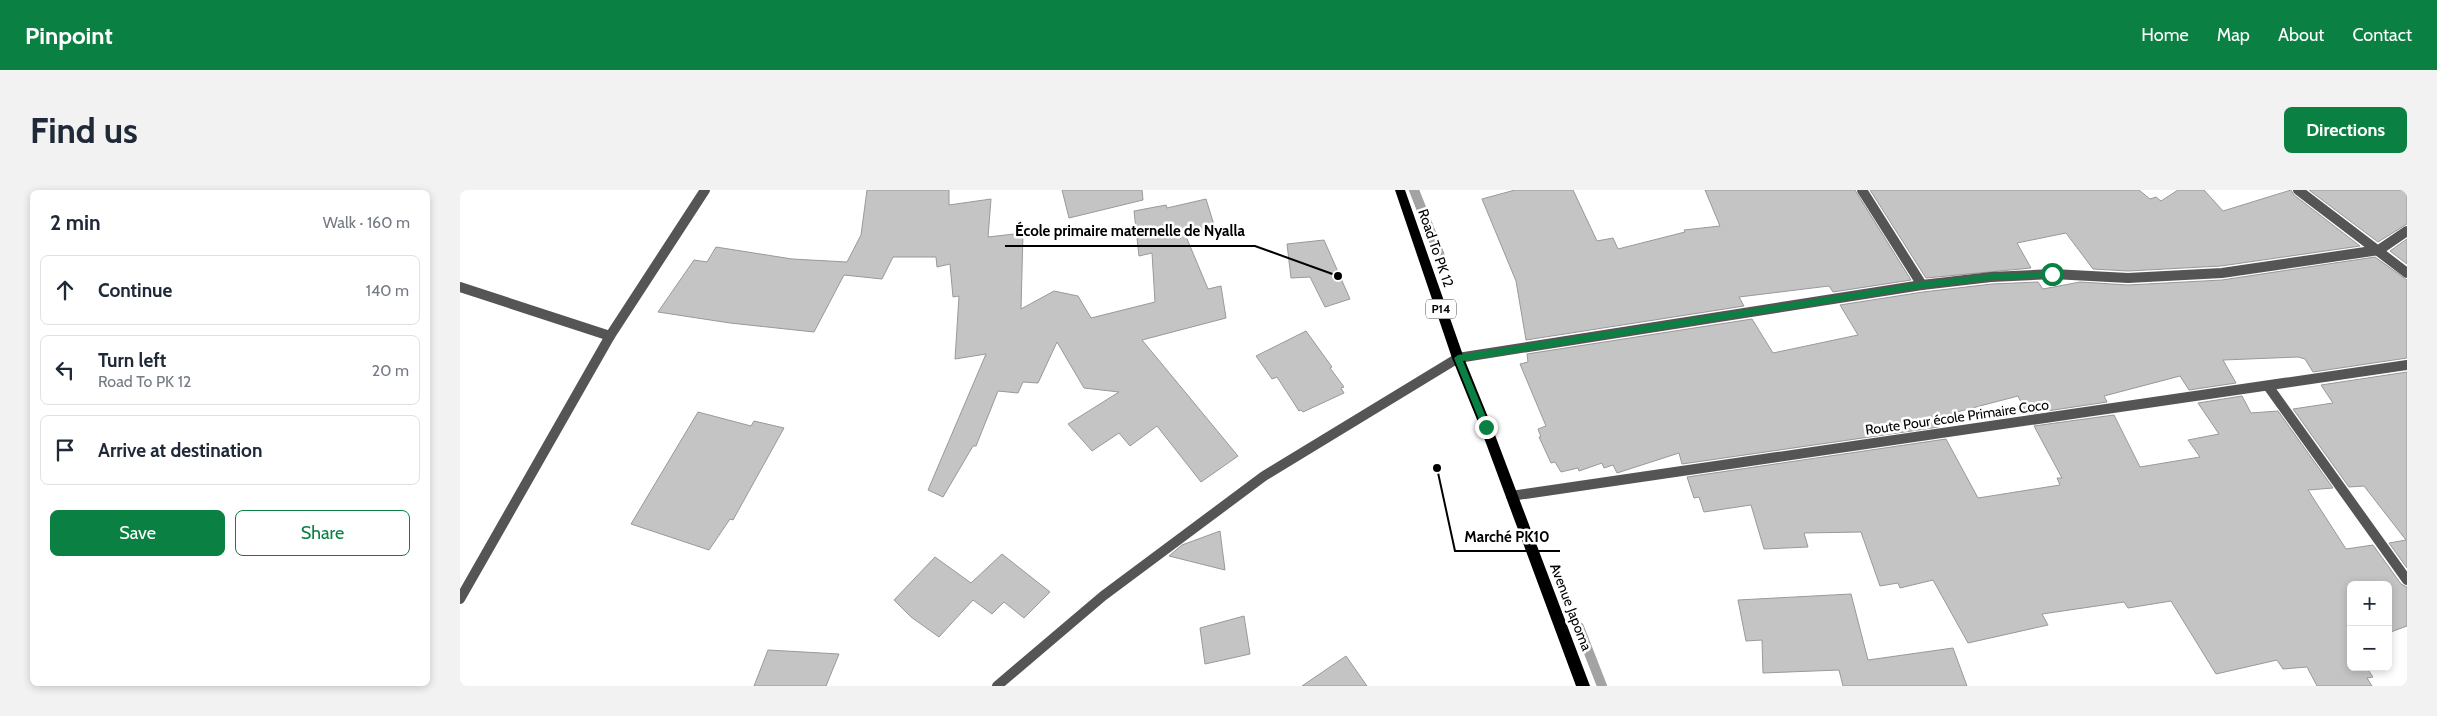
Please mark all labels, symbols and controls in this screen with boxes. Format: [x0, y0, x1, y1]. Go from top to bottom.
text: Pinpoint [25, 21, 113, 50]
text: Home [2141, 24, 2189, 46]
text: Map [2217, 24, 2250, 46]
text: About [2278, 24, 2324, 46]
text: Contact [2352, 24, 2412, 46]
button: Directions [2284, 107, 2407, 153]
text: Find us [30, 109, 138, 152]
street label: Road To PK 12 [1414, 206, 1458, 290]
text: 2 min [50, 210, 101, 235]
text: Walk · 160 m [323, 213, 410, 232]
callout: École primaire maternelle de Nyalla [1005, 216, 1255, 246]
text: École primaire maternelle de Nyalla [1015, 221, 1245, 240]
route start [2041, 263, 2064, 286]
icon: ahead [51, 276, 79, 304]
text: Continue [98, 279, 172, 302]
text: 140 m [366, 281, 409, 300]
road number: P14 [1426, 300, 1456, 318]
text: Turn left [98, 349, 166, 372]
icon: left [51, 356, 79, 384]
text: 20 m [372, 361, 409, 380]
text: Road To PK 12 [98, 372, 191, 391]
street label: Route Pour école Primaire Coco [1864, 395, 2050, 439]
route end [1475, 416, 1498, 439]
icon: arrive [51, 436, 79, 464]
text: Arrive at destination [98, 439, 262, 462]
button: Save [50, 510, 225, 556]
button: Share [235, 510, 410, 556]
callout: Marché PK10 [1455, 521, 1560, 551]
text: Marché PK10 [1464, 528, 1550, 546]
street label: Avenue Japoma [1546, 561, 1596, 654]
map controls [2347, 581, 2392, 671]
button: + [2347, 581, 2392, 626]
button: − [2347, 626, 2392, 671]

